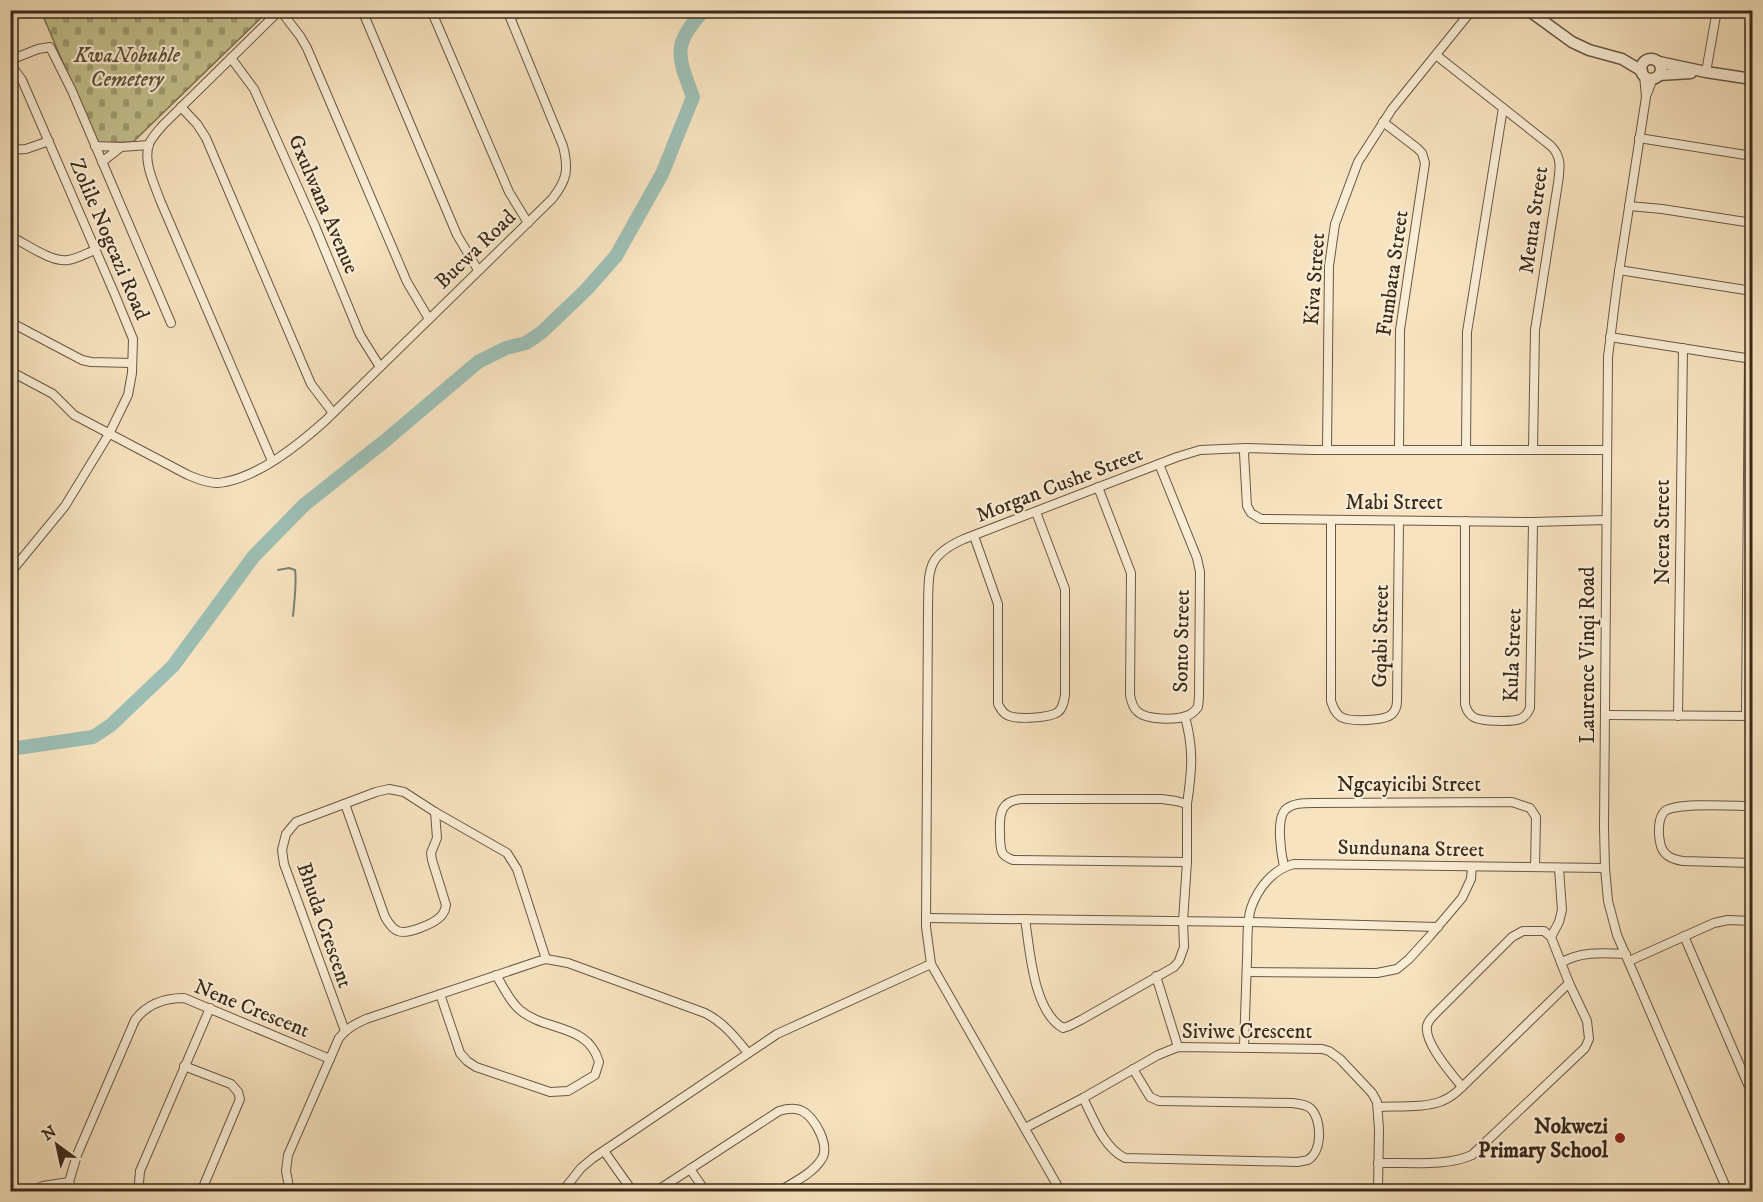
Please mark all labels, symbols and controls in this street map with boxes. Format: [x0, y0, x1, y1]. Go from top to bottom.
park label: KwaNobuhle Cemetery [73, 43, 181, 93]
street label: Gxulwana Avenue [282, 131, 364, 278]
street label: Zolile Nogcazi Road [63, 155, 155, 324]
street label: Menta Street [1514, 164, 1554, 276]
street label: Bucwa Road [430, 204, 522, 295]
street label: Fumbata Street [1371, 208, 1415, 338]
street label: Kiva Street [1299, 232, 1331, 326]
street label: Morgan Cushe Street [972, 441, 1147, 529]
street label: Ncera Street [1650, 479, 1676, 585]
street label: Mabi Street [1345, 490, 1443, 516]
street label: Laurence Vinqi Road [1575, 566, 1601, 744]
street label: Gqabi Street [1367, 584, 1395, 688]
street label: Sonto Street [1168, 589, 1196, 693]
street label: Kula Street [1498, 607, 1528, 703]
street label: Ngcayicibi Street [1337, 772, 1481, 798]
street label: Sundunana Street [1337, 835, 1485, 863]
street label: Bhuda Crescent [290, 859, 358, 992]
street label: Nene Crescent [190, 974, 313, 1044]
street label: Siviwe Crescent [1182, 1019, 1312, 1045]
place label: Nokwezi Primary School [1478, 1114, 1609, 1164]
north arrow [27, 1115, 87, 1175]
text: N [38, 1121, 60, 1145]
marker: Nokwezi Primary School [1613, 1131, 1627, 1145]

